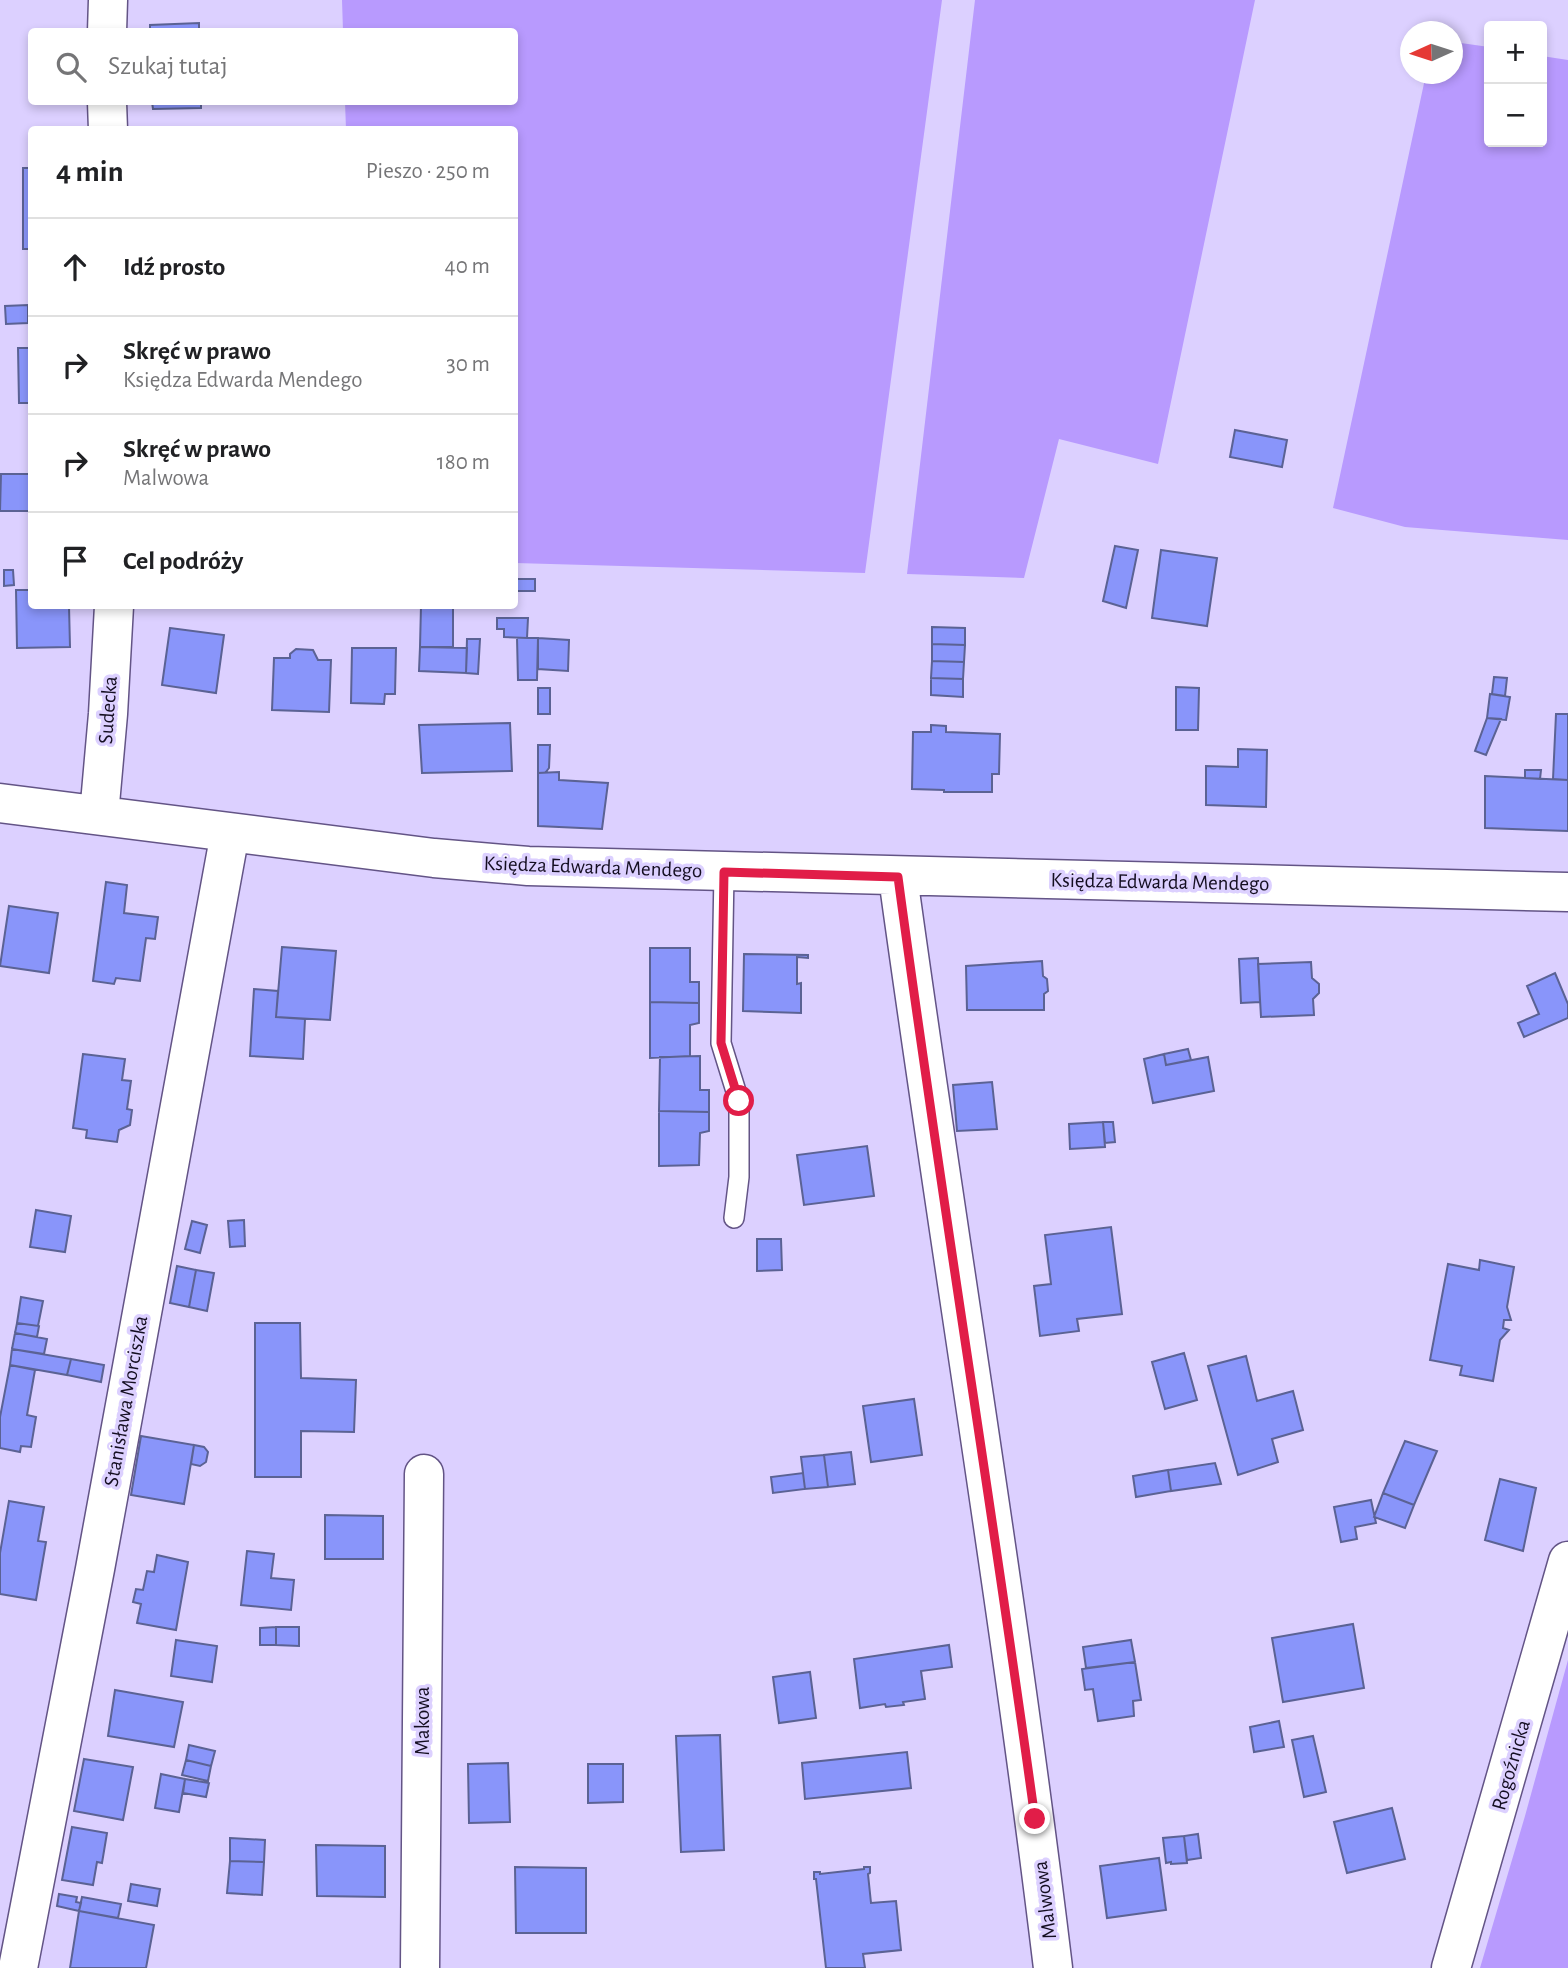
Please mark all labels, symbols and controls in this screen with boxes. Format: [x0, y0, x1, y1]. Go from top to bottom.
north arrow [1400, 21, 1463, 84]
map controls [1484, 21, 1547, 147]
button: + [1484, 21, 1547, 84]
search box [28, 28, 518, 105]
icon: search [52, 48, 90, 86]
text: Szukaj tutaj [108, 53, 228, 79]
button: − [1484, 84, 1547, 147]
text: 4 min [56, 157, 124, 187]
text: Pieszo · 250 m [366, 160, 490, 183]
icon: ahead [56, 248, 94, 286]
text: Idź prosto [123, 254, 225, 280]
text: 40 m [445, 255, 490, 278]
text: Skręć w prawo [123, 338, 271, 364]
icon: right [56, 346, 94, 384]
text: 30 m [446, 353, 490, 376]
text: Księdza Edwarda Mendego [123, 369, 363, 392]
text: Skręć w prawo [123, 436, 271, 462]
icon: right [56, 444, 94, 482]
text: 180 m [437, 451, 490, 474]
text: Malwowa [123, 467, 209, 490]
icon: arrive [56, 542, 94, 580]
text: Cel podróży [123, 548, 243, 574]
street label: Sudecka [95, 675, 121, 745]
street label: Księdza Edwarda Mendego [483, 853, 703, 881]
street label: Księdza Edwarda Mendego [1050, 870, 1270, 894]
route start [723, 1085, 754, 1116]
street label: Stanisława Morciszka [101, 1314, 151, 1488]
street label: Makowa [412, 1686, 433, 1755]
street label: Rogoźnicka [1488, 1717, 1534, 1813]
route end [1019, 1803, 1050, 1834]
street label: Malwowa [1030, 1859, 1060, 1940]

